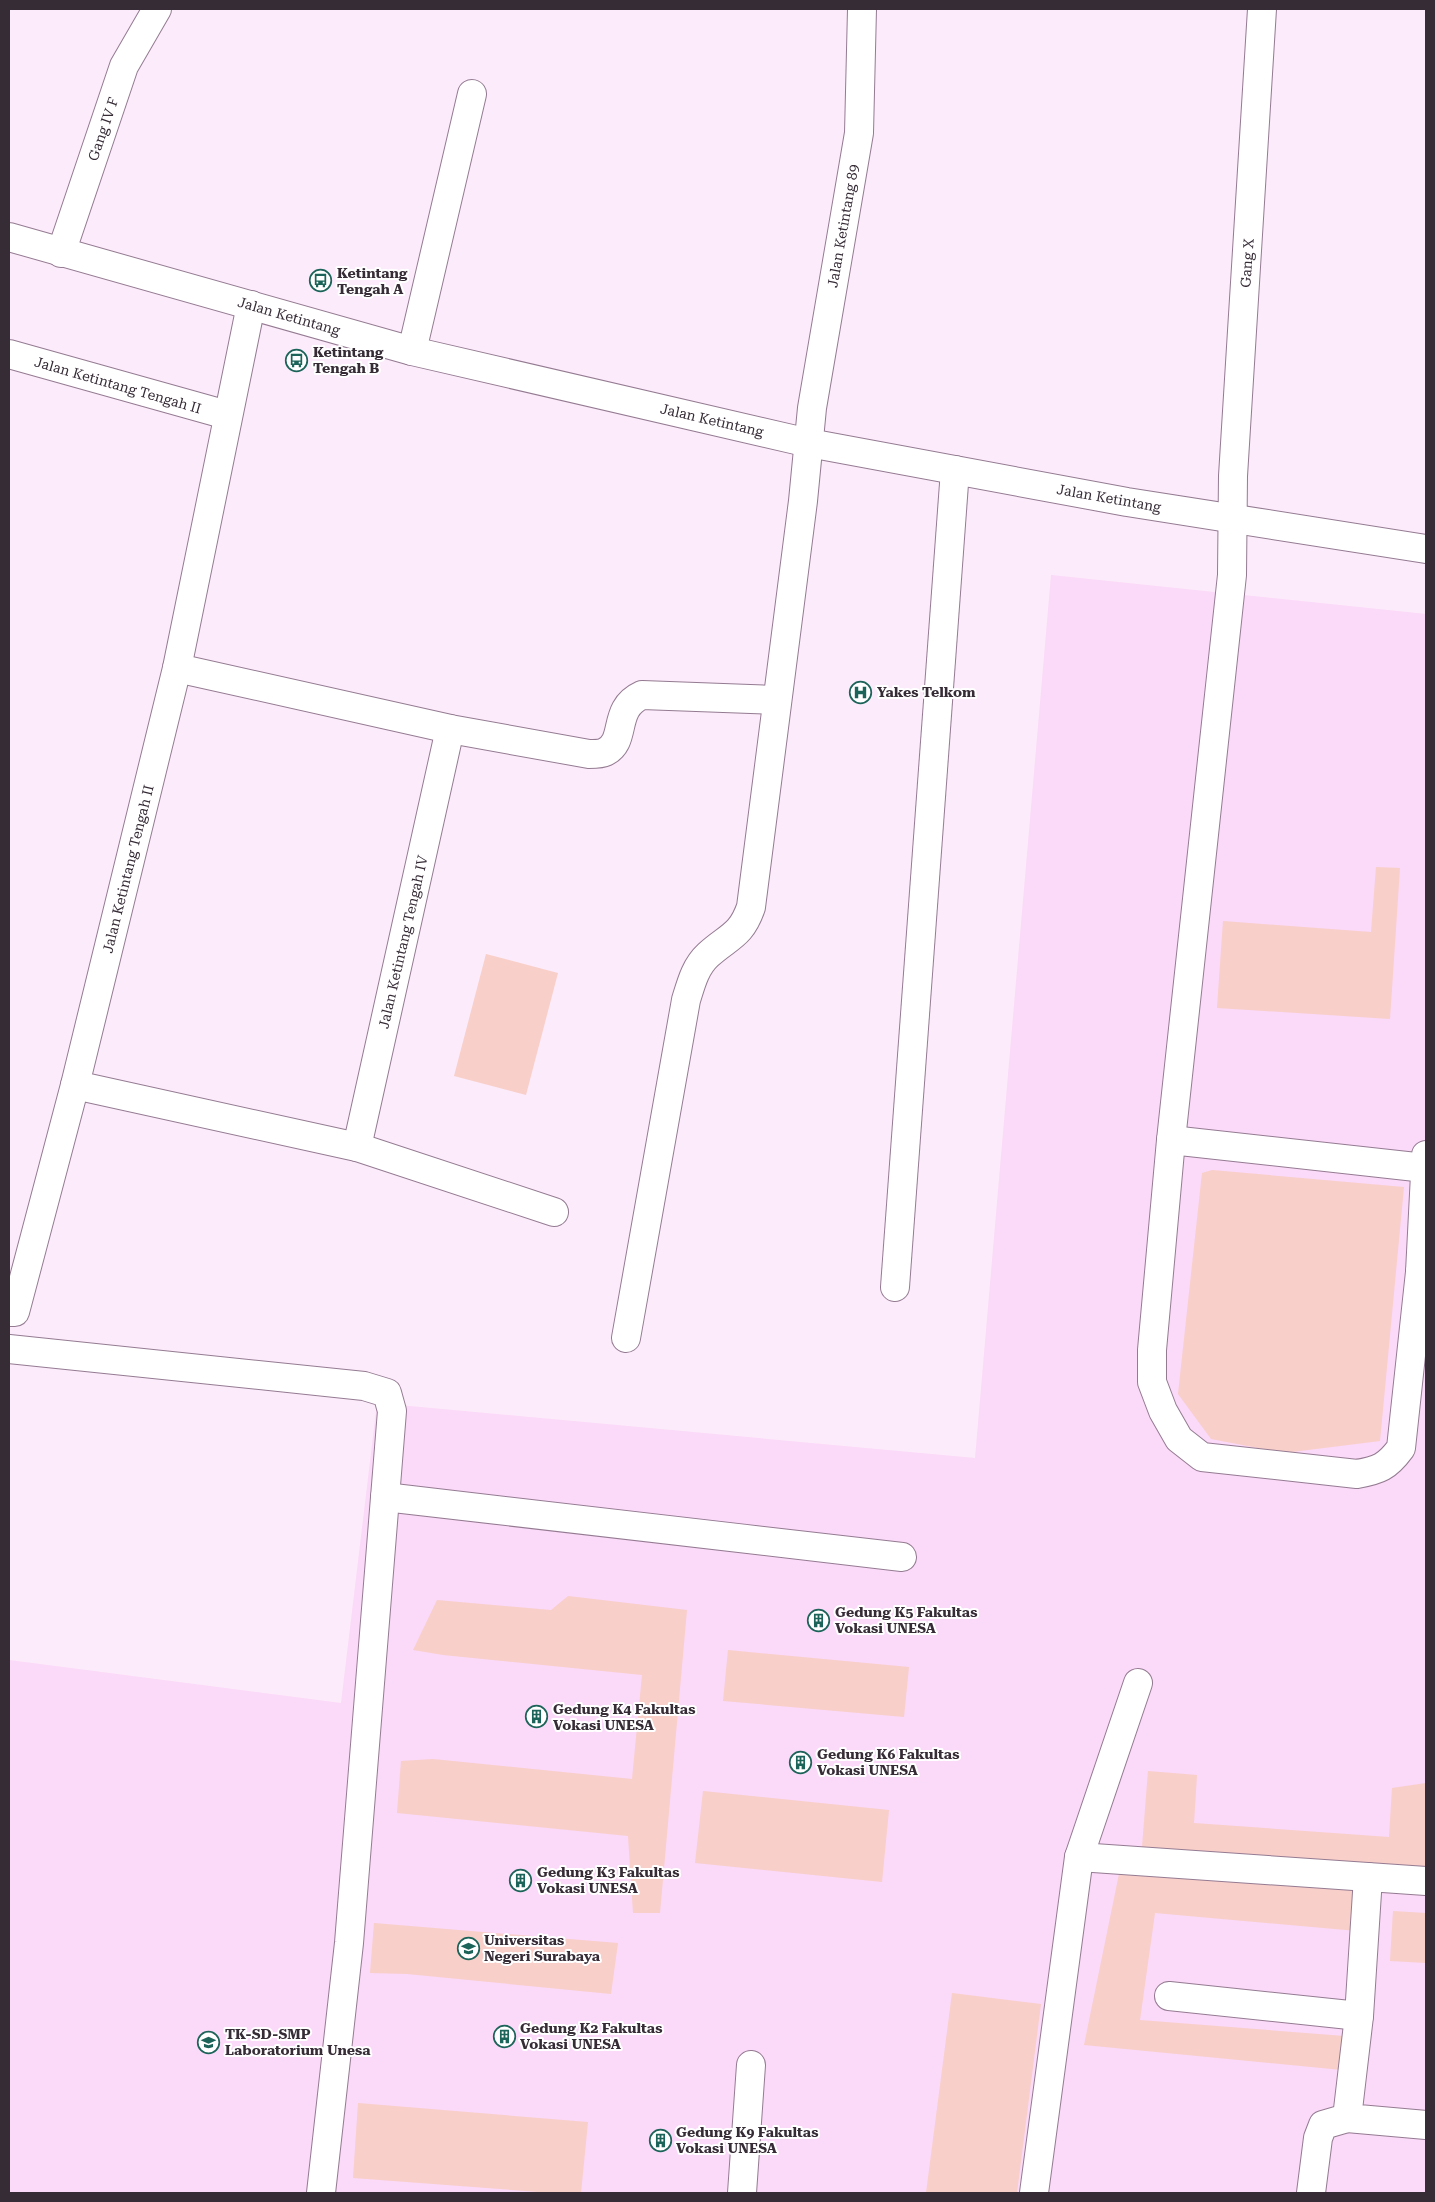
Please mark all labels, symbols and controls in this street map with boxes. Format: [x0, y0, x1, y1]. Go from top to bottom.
street label: Gang IV F [85, 95, 121, 163]
street label: Jalan Ketintang 89 [824, 163, 862, 289]
street label: Gang X [1237, 238, 1257, 288]
place label: Ketintang Tengah A [337, 265, 408, 297]
bus stop icon: Ketintang Tengah A [309, 269, 333, 293]
street label: Jalan Ketintang [236, 294, 342, 338]
place label: Ketintang Tengah B [313, 344, 384, 376]
bus stop icon: Ketintang Tengah B [285, 348, 309, 372]
street label: Jalan Ketintang Tengah II [33, 353, 203, 417]
street label: Jalan Ketintang [659, 400, 765, 440]
street label: Jalan Ketintang [1056, 481, 1162, 515]
hospital icon: Yakes Telkom [849, 680, 873, 704]
place label: Yakes Telkom [877, 684, 976, 700]
street label: Jalan Ketintang Tengah II [99, 783, 157, 955]
street label: Jalan Ketintang Tengah IV [375, 854, 431, 1030]
place label: Gedung K5 Fakultas Vokasi UNESA [835, 1604, 977, 1636]
building icon: Gedung K5 Fakultas Vokasi UNESA [807, 1608, 831, 1632]
place label: Gedung K4 Fakultas Vokasi UNESA [553, 1701, 695, 1733]
building icon: Gedung K4 Fakultas Vokasi UNESA [525, 1705, 549, 1729]
place label: Gedung K6 Fakultas Vokasi UNESA [817, 1746, 959, 1778]
building icon: Gedung K6 Fakultas Vokasi UNESA [789, 1750, 813, 1774]
place label: Gedung K3 Fakultas Vokasi UNESA [537, 1864, 679, 1896]
building icon: Gedung K3 Fakultas Vokasi UNESA [509, 1868, 533, 1892]
place label: Universitas Negeri Surabaya [484, 1932, 601, 1964]
school or university icon: Universitas Negeri Surabaya [456, 1936, 480, 1960]
place label: Gedung K2 Fakultas Vokasi UNESA [520, 2020, 662, 2052]
building icon: Gedung K2 Fakultas Vokasi UNESA [492, 2024, 516, 2048]
place label: TK-SD-SMP Laboratorium Unesa [225, 2026, 371, 2058]
school or university icon: TK-SD-SMP Laboratorium Unesa [197, 2030, 221, 2054]
place label: Gedung K9 Fakultas Vokasi UNESA [676, 2124, 818, 2156]
building icon: Gedung K9 Fakultas Vokasi UNESA [648, 2128, 672, 2152]

